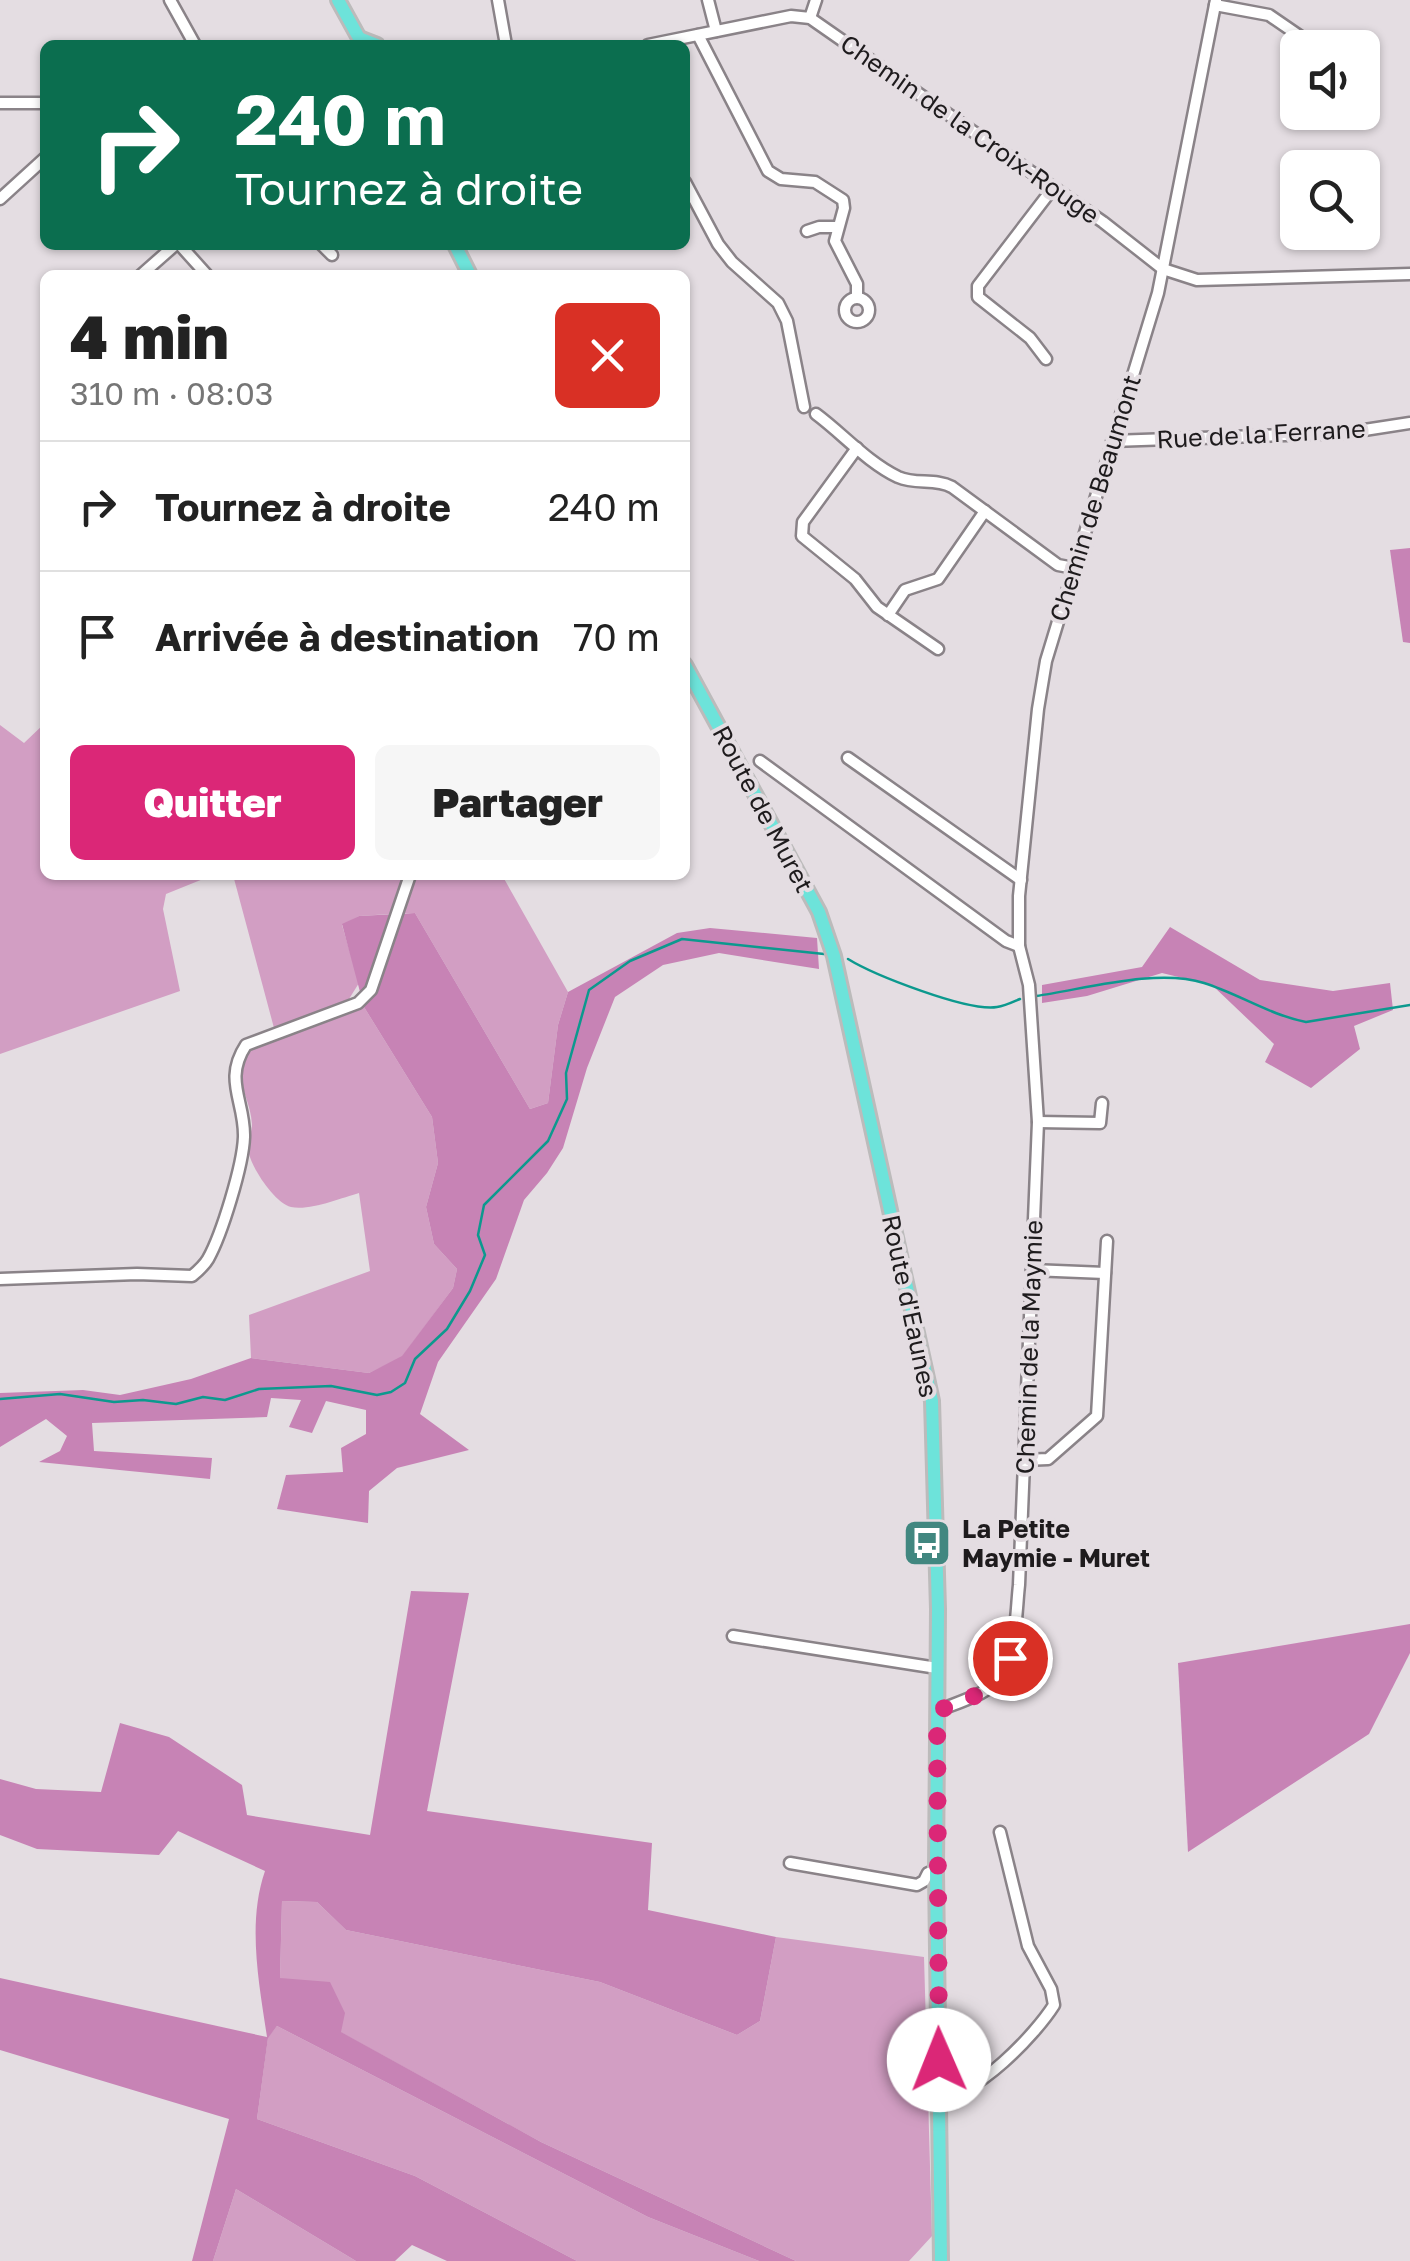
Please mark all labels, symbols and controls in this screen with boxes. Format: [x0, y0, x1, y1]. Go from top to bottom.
street label: Chemin de la Croix-Rouge [835, 27, 1106, 230]
map controls [1280, 30, 1380, 250]
button: sound [1280, 30, 1380, 130]
text: 240 m [235, 76, 446, 160]
icon: right [70, 80, 200, 210]
button: search [1280, 150, 1380, 250]
text: Tournez à droite [235, 161, 583, 215]
text: 4 min [70, 300, 229, 372]
button: close [555, 303, 660, 408]
street label: Chemin de Beaumont [1042, 371, 1147, 625]
text: 310 m · 08:03 [70, 374, 274, 412]
street label: Rue de la Ferrane [1156, 413, 1366, 454]
icon: right [70, 479, 125, 534]
text: Tournez à droite [155, 484, 451, 529]
text: 240 m [548, 484, 660, 529]
icon: arrive [70, 609, 125, 664]
text: Arrivée à destination [155, 614, 539, 659]
text: 70 m [573, 614, 660, 659]
street label: Route de Muret [706, 720, 820, 897]
button: Quitter [70, 745, 355, 860]
button: Partager [375, 745, 660, 860]
street label: Route d'Eaunes [876, 1212, 945, 1400]
street label: Chemin de la Maymie [1009, 1219, 1048, 1475]
place label: La Petite Maymie - Muret [962, 1513, 1150, 1573]
bus stop icon: La Petite Maymie - Muret [901, 1517, 953, 1569]
pin [968, 1616, 1053, 1701]
icon: arrive [983, 1631, 1038, 1686]
position arrow [887, 2008, 991, 2112]

